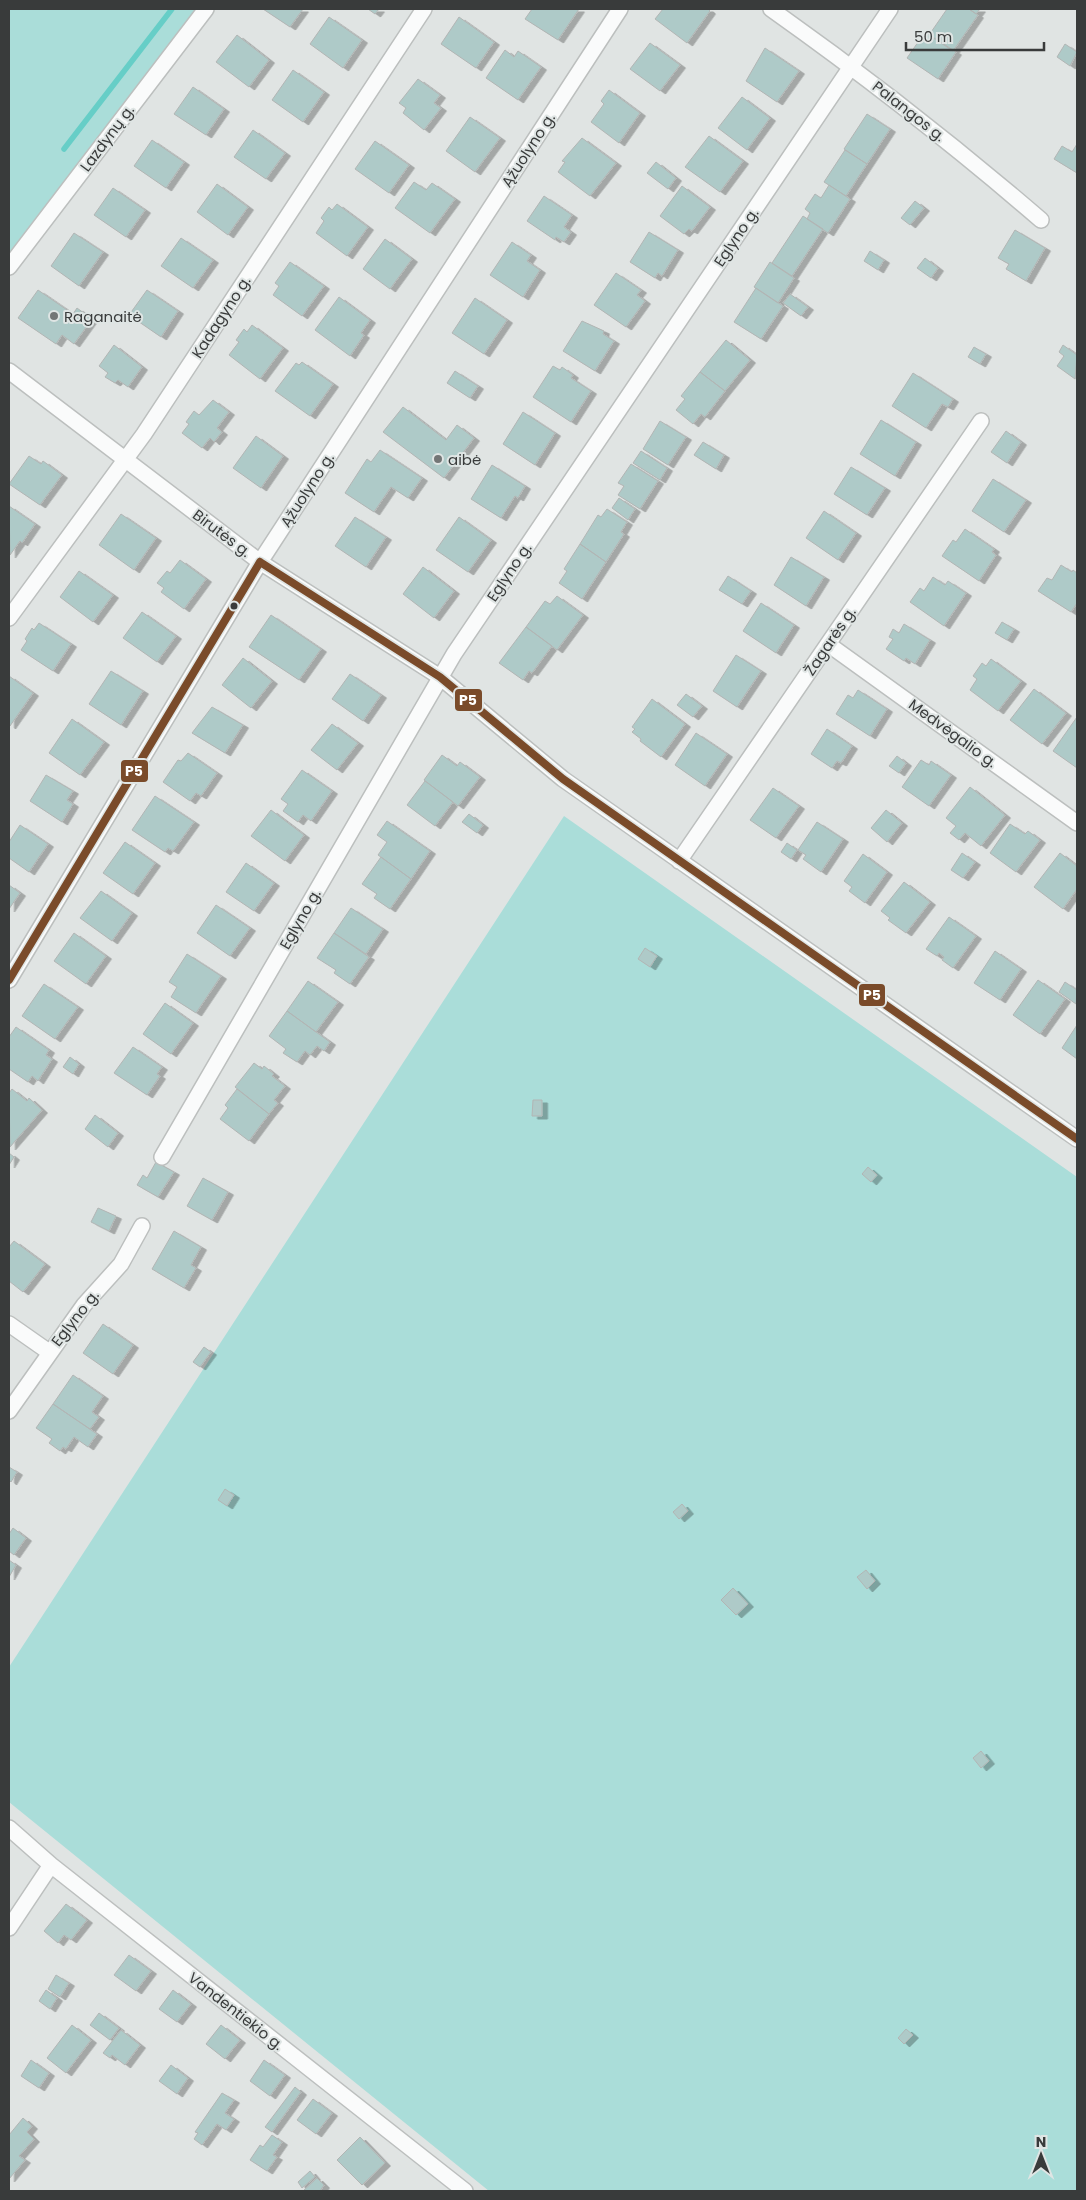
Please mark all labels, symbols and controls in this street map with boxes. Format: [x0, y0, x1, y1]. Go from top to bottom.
scale bar [906, 20, 1044, 52]
text: 50 m [914, 26, 952, 47]
street label: Palangos g. [868, 76, 950, 146]
street label: Lazdynų g. [75, 100, 139, 176]
street label: Ąžuolyno g. [496, 109, 560, 191]
street label: Eglyno g. [709, 204, 763, 270]
street label: Kadagyno g. [186, 272, 256, 362]
place label: Raganaitė [64, 306, 142, 327]
marker: Raganaitė [48, 310, 60, 322]
street label: Ąžuolyno g. [275, 449, 339, 531]
place label: aibė [448, 449, 481, 470]
marker: aibė [432, 453, 444, 465]
street label: Birutės g. [189, 504, 255, 562]
street label: Eglyno g. [482, 539, 536, 605]
unlabelled marker [229, 601, 239, 611]
street label: Žagarės g. [799, 603, 861, 679]
line badge: P5 [454, 688, 483, 712]
text: P5 [459, 690, 477, 710]
street label: Medvėgalio g. [905, 694, 1001, 772]
line badge: P5 [120, 759, 149, 783]
text: P5 [125, 761, 143, 781]
street label: Eglyno g. [274, 885, 326, 953]
line badge: P5 [858, 983, 886, 1007]
text: P5 [863, 985, 881, 1005]
street label: Eglyno g. [46, 1285, 104, 1351]
street label: Vandentiekio g. [184, 1967, 288, 2055]
north arrow [1016, 2130, 1066, 2180]
text: N [1036, 2132, 1046, 2152]

